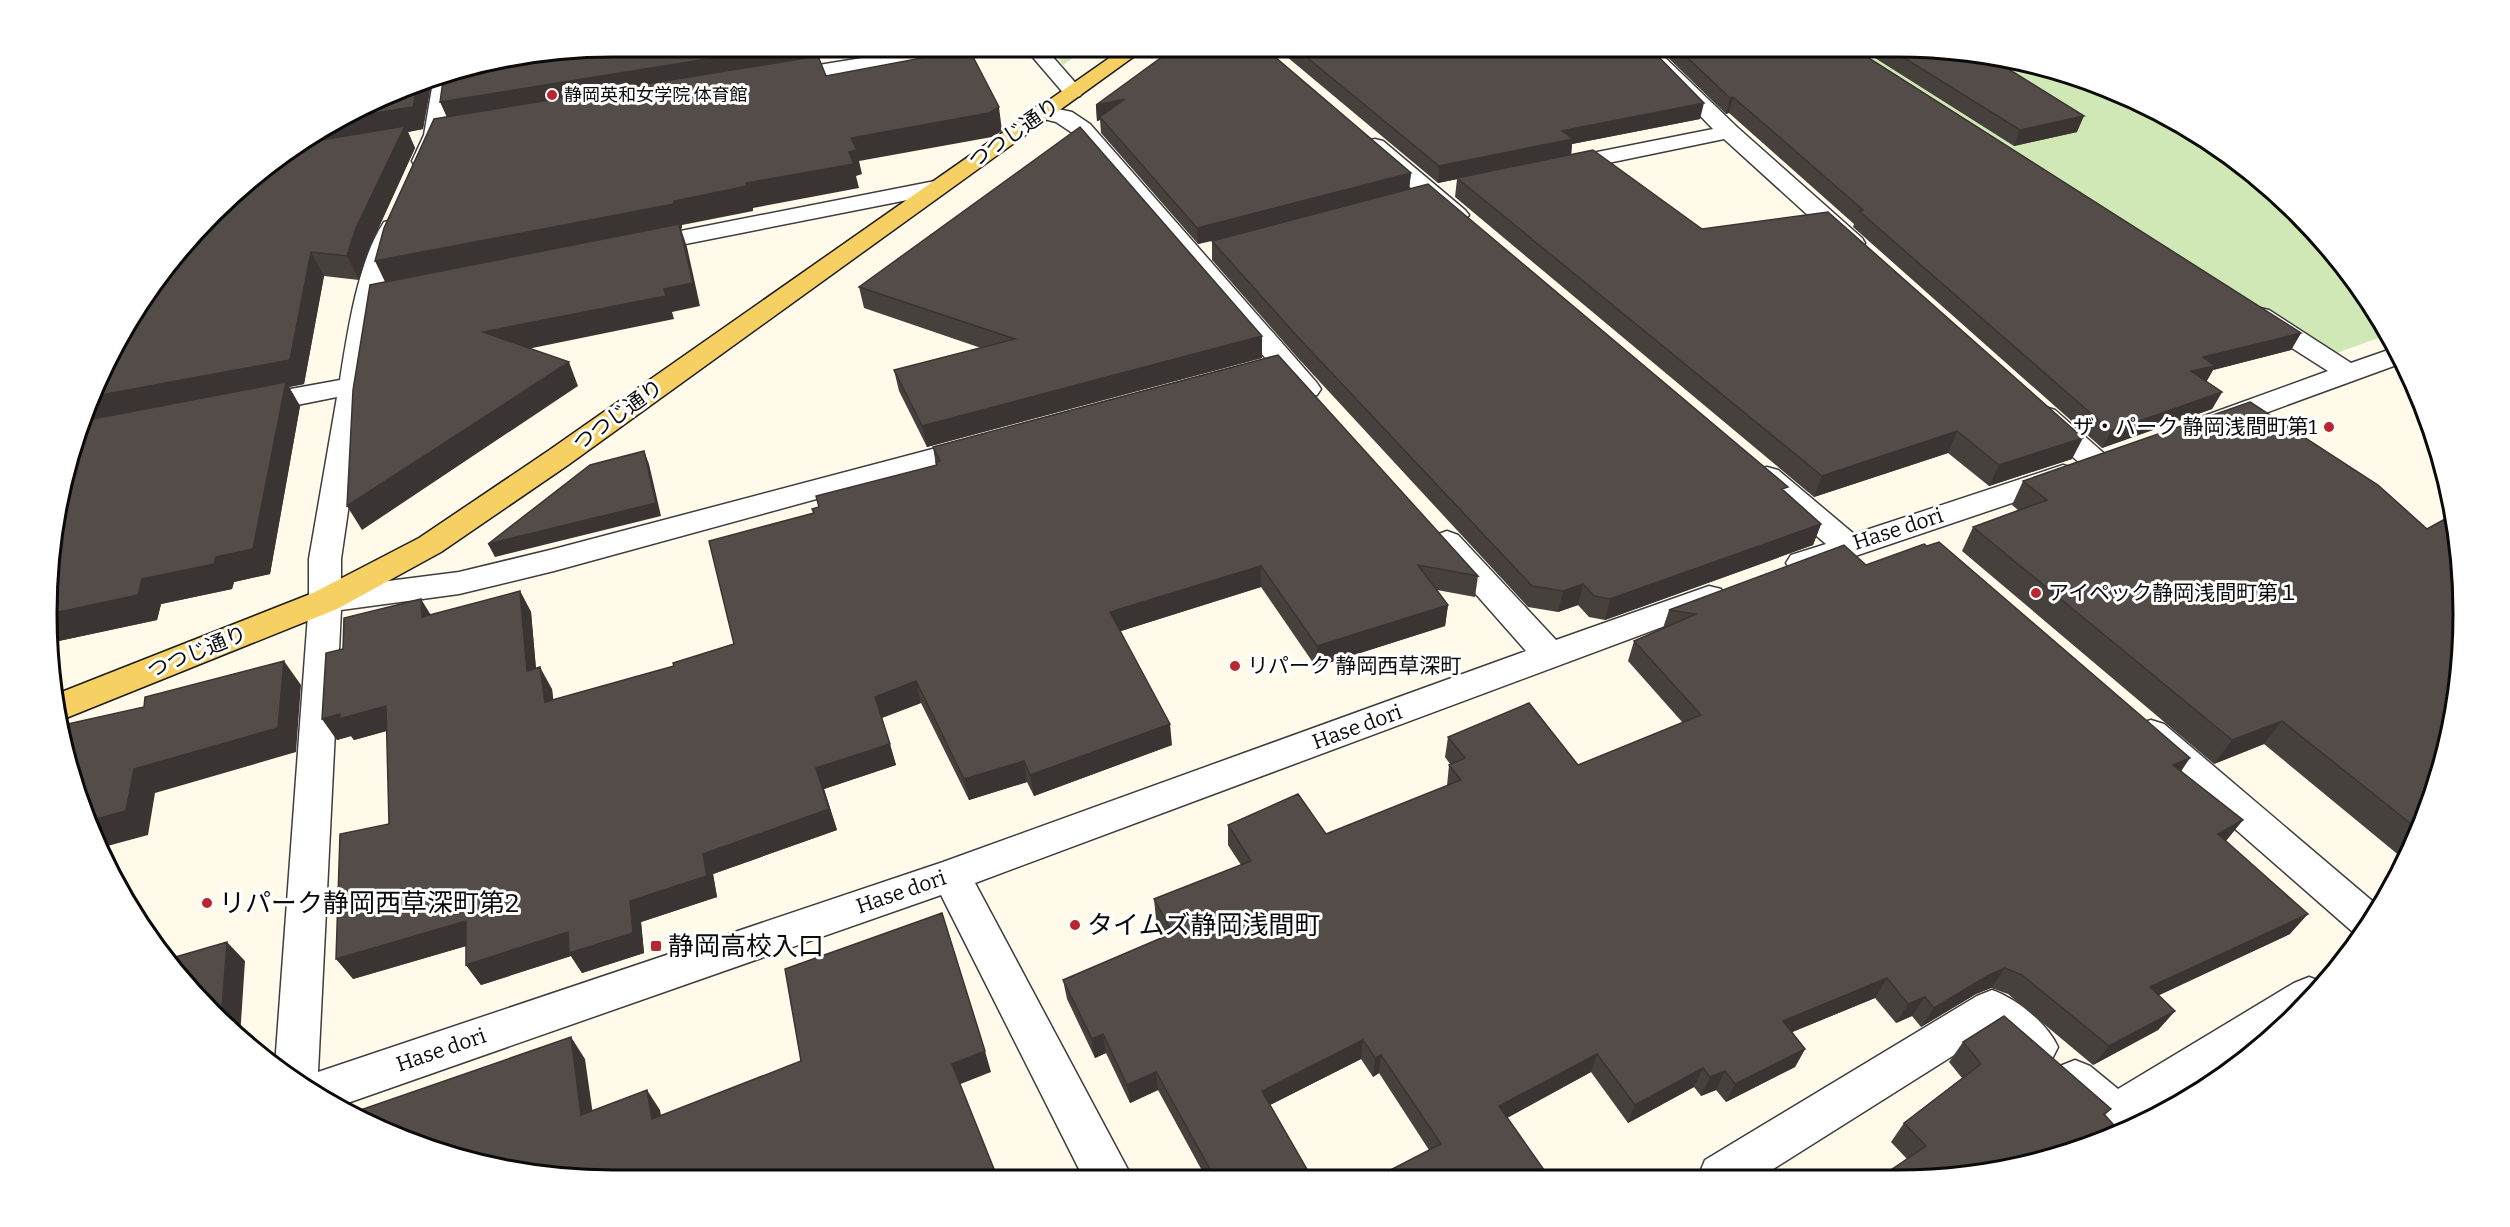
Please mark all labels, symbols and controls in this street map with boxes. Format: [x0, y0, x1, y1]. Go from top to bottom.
place label: 静岡英和女学院 体育館 [564, 84, 748, 106]
marker: 静岡英和女学院 体育館 [545, 88, 559, 102]
street label: つつじ通り [964, 92, 1064, 174]
street label: つつじ通り [568, 374, 668, 456]
place label: ザ・パーク 静岡浅間町第1 [2073, 414, 2317, 440]
marker: ザ・パーク 静岡浅間町第1 [2322, 420, 2336, 434]
street label: Hase dori [1850, 502, 1946, 556]
place label: アイペック静岡浅間町第１ [2048, 580, 2299, 606]
marker: アイペック静岡浅間町第１ [2029, 586, 2043, 600]
street label: つつじ通り [143, 620, 251, 684]
place label: リパーク 静岡西草深町 [1247, 653, 1461, 679]
marker: リパーク 静岡西草深町 [1228, 659, 1242, 673]
street label: Hase dori [1309, 699, 1405, 755]
street label: Hase dori [853, 865, 949, 919]
place label: リパーク静岡西草深町第2 [219, 888, 519, 919]
marker: リパーク静岡西草深町第2 [200, 896, 214, 910]
place label: タイムズ静岡浅間町 [1087, 910, 1320, 941]
marker: タイムズ静岡浅間町 [1068, 918, 1082, 932]
place label: 静岡高校入口 [668, 931, 824, 962]
marker: 静岡高校入口 [649, 939, 663, 953]
street label: Hase dori [393, 1023, 489, 1077]

